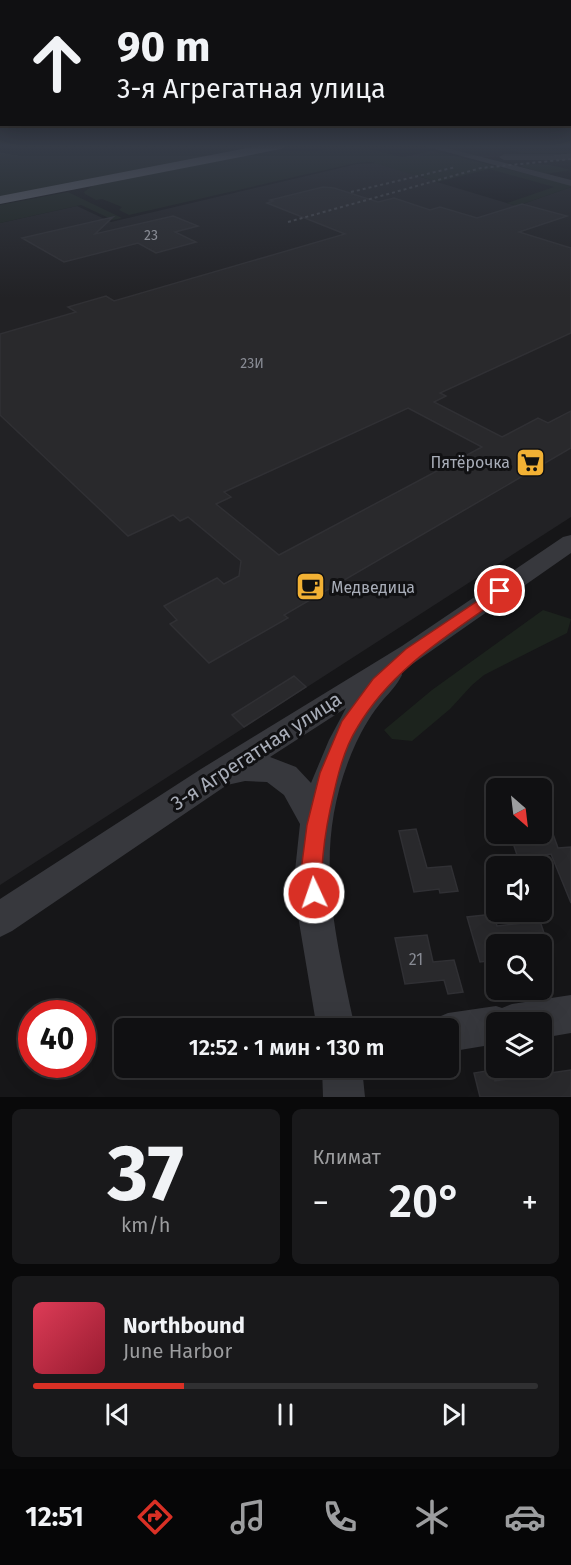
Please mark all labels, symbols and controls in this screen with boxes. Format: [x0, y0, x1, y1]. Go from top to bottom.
text: 90 m [117, 22, 211, 72]
icon: ahead [18, 24, 96, 102]
text: 3-я Агрегатная улица [117, 73, 386, 105]
house number: 23 [144, 227, 158, 244]
house number: 23И [240, 355, 264, 372]
supermarket icon: Пятёрочка [515, 446, 547, 478]
place label: Пятёрочка [430, 453, 510, 472]
pin [474, 565, 525, 616]
cafe icon: Медведица [294, 571, 326, 603]
icon: arrive [483, 574, 516, 607]
place label: Медведица [331, 578, 415, 597]
street label: 3-я Агрегатная улица [166, 687, 346, 815]
north arrow [486, 778, 552, 844]
map controls [486, 778, 552, 1078]
button: sound [486, 856, 552, 922]
position arrow [282, 861, 346, 925]
button: search [486, 934, 552, 1000]
house number: 21 [409, 950, 423, 969]
speed limit sign: 40 [18, 1000, 96, 1078]
button: layers [486, 1012, 552, 1078]
text: 12:52 · 1 мин · 130 m [189, 1034, 384, 1061]
text: 37 [107, 1127, 184, 1221]
text: Климат [313, 1145, 381, 1169]
text: 20° [389, 1175, 462, 1229]
text: − [313, 1183, 329, 1223]
text: + [522, 1183, 538, 1223]
text: km/h [121, 1213, 171, 1237]
text: Northbound [123, 1312, 245, 1339]
text: June Harbor [123, 1339, 232, 1363]
icon: previous [101, 1398, 134, 1431]
icon: pause [269, 1398, 302, 1431]
icon: next [437, 1398, 470, 1431]
icon: directions [134, 1496, 176, 1538]
icon: music [227, 1496, 269, 1538]
icon: phone [319, 1496, 361, 1538]
icon: climate [411, 1496, 453, 1538]
icon: car [504, 1496, 546, 1538]
text: 12:51 [25, 1501, 84, 1533]

